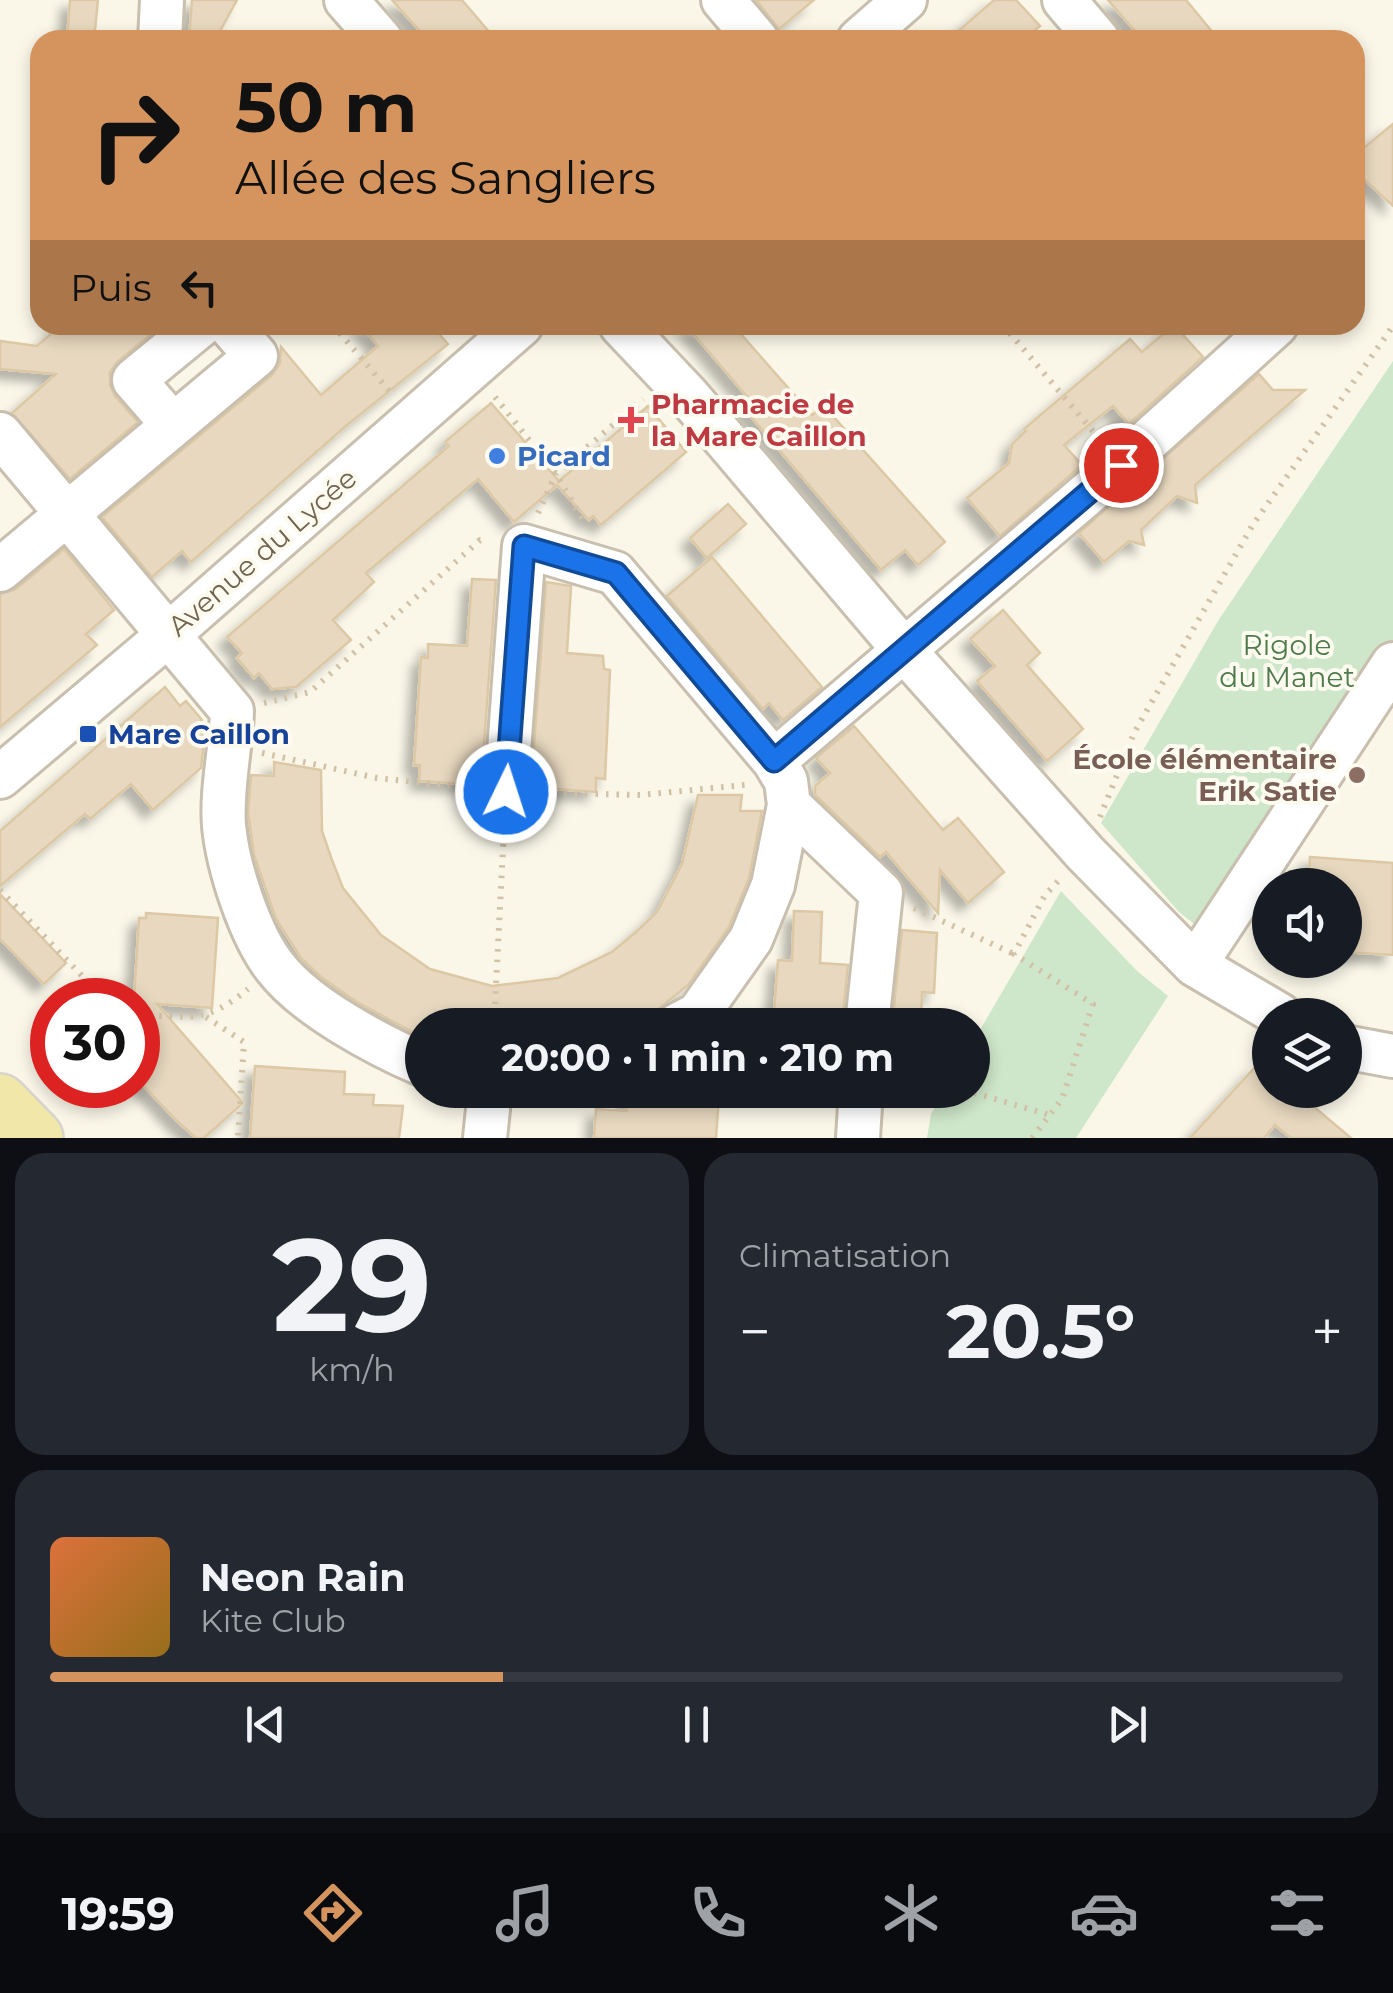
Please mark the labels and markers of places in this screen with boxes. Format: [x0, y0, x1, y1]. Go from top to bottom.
place label: Pharmacie de la Mare Caillon [651, 387, 866, 453]
marker: Pharmacie de la Mare Caillon [620, 409, 642, 431]
pin [1079, 423, 1164, 508]
place label: Picard [517, 439, 611, 473]
marker: Picard [486, 445, 508, 467]
place label: Mare Caillon [108, 717, 290, 751]
marker: Mare Caillon [77, 723, 99, 745]
place label: École élémentaire Erik Satie [1072, 742, 1337, 808]
marker: École élémentaire Erik Satie [1346, 764, 1368, 786]

